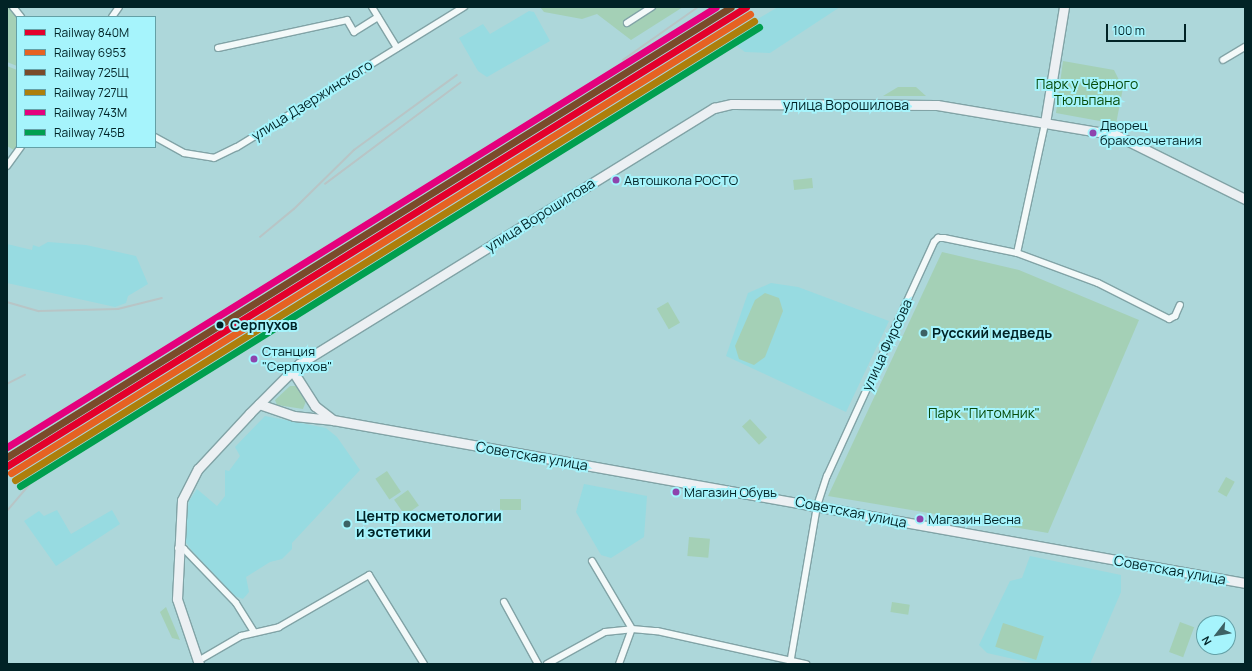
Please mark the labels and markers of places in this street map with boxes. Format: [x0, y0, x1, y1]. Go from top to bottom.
place label: Дворец бракосочетания [1100, 118, 1202, 149]
marker: Дворец бракосочетания [1088, 128, 1098, 138]
place label: Автошкола РОСТО [624, 172, 738, 188]
marker: Автошкола РОСТО [611, 175, 621, 185]
place label: Серпухов [230, 317, 298, 333]
marker: Серпухов [213, 318, 227, 332]
place label: Русский медведь [932, 325, 1052, 341]
marker: Русский медведь [919, 328, 929, 338]
place label: Станция "Серпухов" [262, 344, 332, 375]
marker: Станция "Серпухов" [249, 354, 259, 364]
place label: Магазин Обувь [684, 484, 777, 500]
marker: Магазин Обувь [671, 487, 681, 497]
place label: Центр косметологии и эстетики [356, 508, 502, 540]
place label: Магазин Весна [928, 511, 1021, 527]
marker: Магазин Весна [915, 514, 925, 524]
marker: Центр косметологии и эстетики [341, 518, 353, 530]

